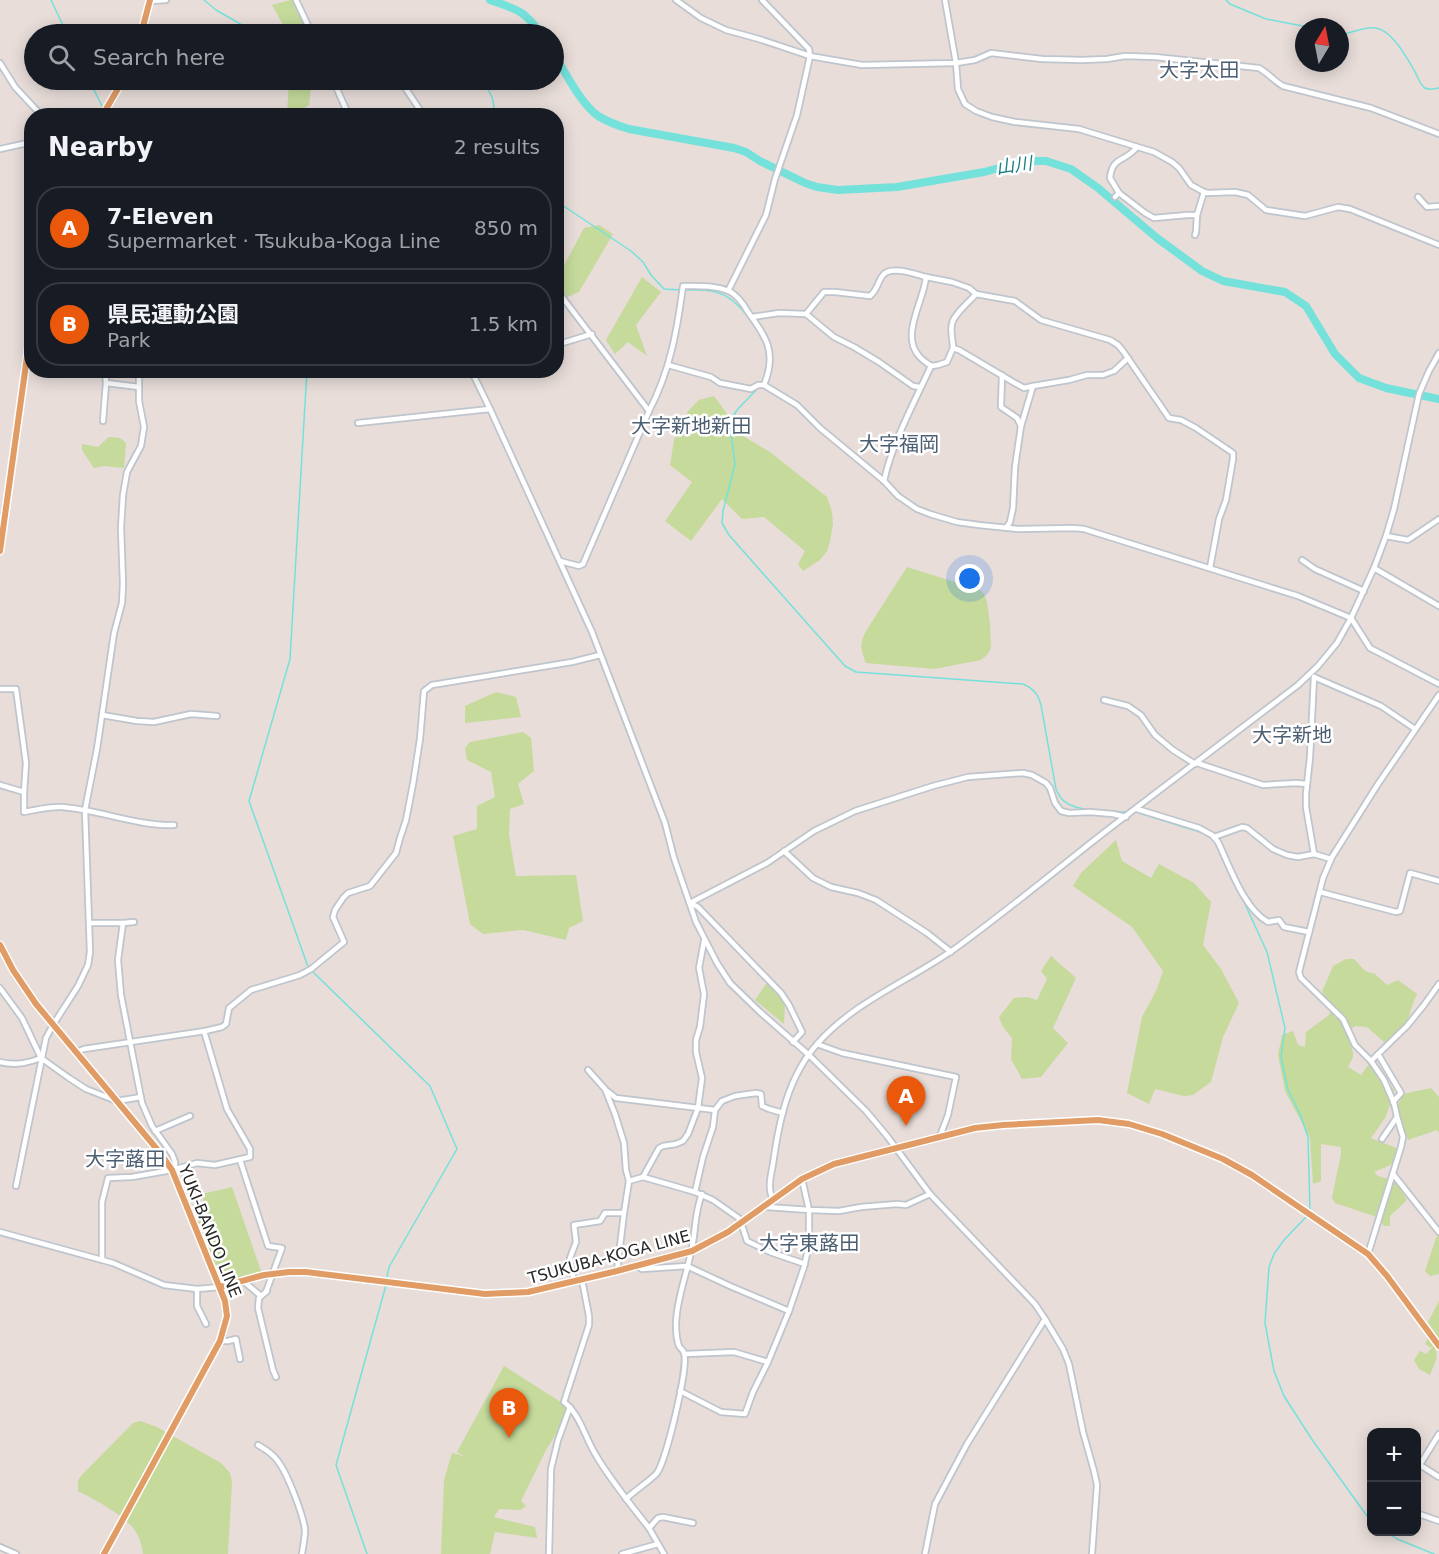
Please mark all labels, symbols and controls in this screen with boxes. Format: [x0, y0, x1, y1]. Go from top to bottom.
north arrow [1295, 18, 1349, 72]
search box [24, 24, 564, 90]
icon: search [45, 41, 78, 74]
text: Search here [93, 45, 225, 70]
district label: 大字太田 [1159, 58, 1239, 82]
text: Nearby [48, 132, 153, 162]
text: 2 results [454, 135, 540, 159]
water label: 山川 [995, 152, 1035, 178]
text: 7-Eleven [107, 204, 214, 229]
text: A [62, 216, 77, 240]
text: 850 m [474, 216, 538, 240]
text: Supermarket · Tsukuba-Koga Line [107, 229, 440, 253]
text: 県民運動公園 [107, 302, 239, 327]
text: B [62, 312, 77, 336]
text: 1.5 km [469, 312, 538, 336]
text: Park [107, 328, 150, 352]
district label: 大字新地新田 [631, 414, 751, 438]
district label: 大字福岡 [859, 432, 939, 456]
your location [955, 564, 984, 593]
district label: 大字新地 [1252, 723, 1332, 747]
pin: A [886, 1076, 926, 1126]
district label: 大字蕗田 [85, 1147, 165, 1171]
street label: YUKI-BANDO LINE [174, 1161, 245, 1300]
street label: TSUKUBA-KOGA LINE [525, 1226, 692, 1288]
district label: 大字東蕗田 [759, 1231, 859, 1255]
pin: B [490, 1388, 528, 1438]
map controls [1367, 1428, 1421, 1536]
button: + [1367, 1428, 1421, 1482]
button: − [1367, 1482, 1421, 1536]

